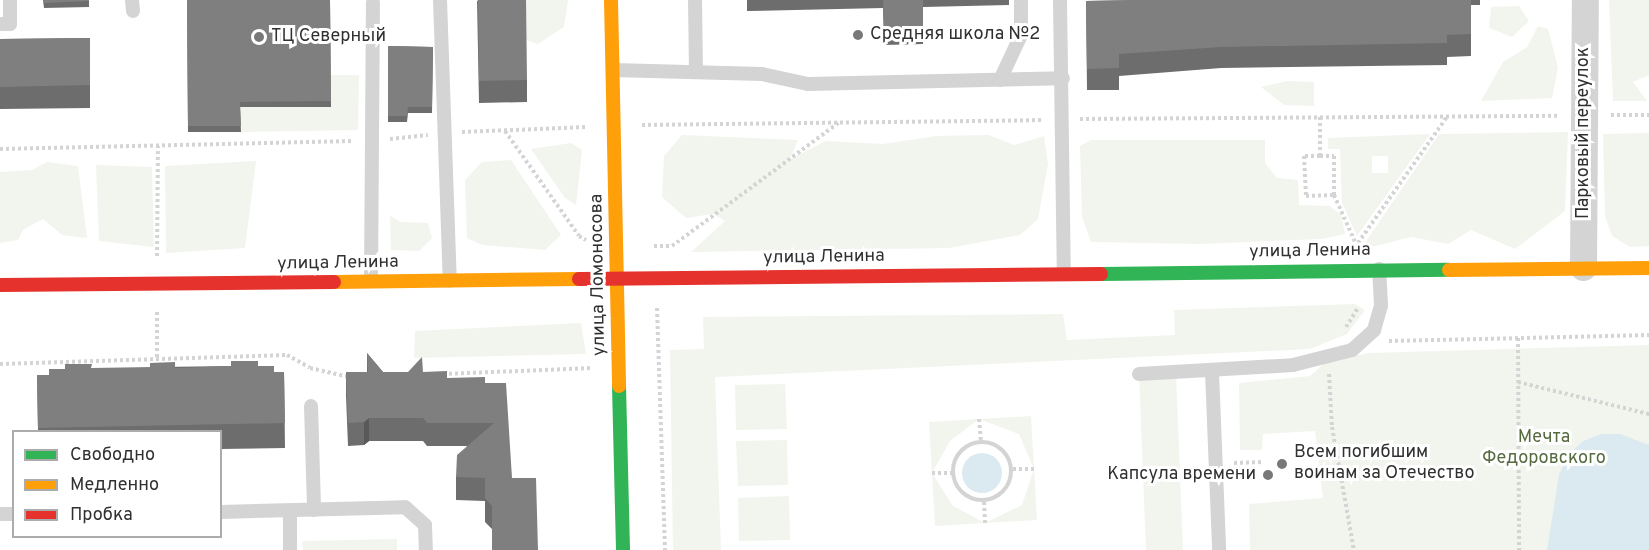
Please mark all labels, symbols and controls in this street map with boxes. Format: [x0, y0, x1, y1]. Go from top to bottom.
place label: Средняя школа №2 [870, 24, 1040, 46]
place label: ТЦ Северный [271, 26, 386, 48]
marker: Средняя школа №2 [851, 28, 865, 42]
marker: ТЦ Северный [252, 30, 266, 44]
street label: Парковый переулок [1573, 47, 1595, 219]
street label: улица Ломоносова [587, 194, 611, 356]
street label: улица Ленина [1249, 240, 1371, 264]
street label: улица Ленина [763, 246, 885, 270]
street label: улица Ленина [277, 252, 399, 276]
park label: Мечта Федоровского [1482, 428, 1606, 470]
legend [12, 430, 222, 538]
place label: Всем погибшим воинам за Отечество [1294, 443, 1474, 486]
text: Свободно [70, 444, 155, 467]
marker: Всем погибшим воинам за Отечество [1275, 457, 1289, 471]
place label: Капсула времени [1107, 464, 1256, 486]
marker: Капсула времени [1261, 468, 1275, 482]
text: Медленно [70, 474, 159, 497]
text: Пробка [70, 504, 133, 527]

